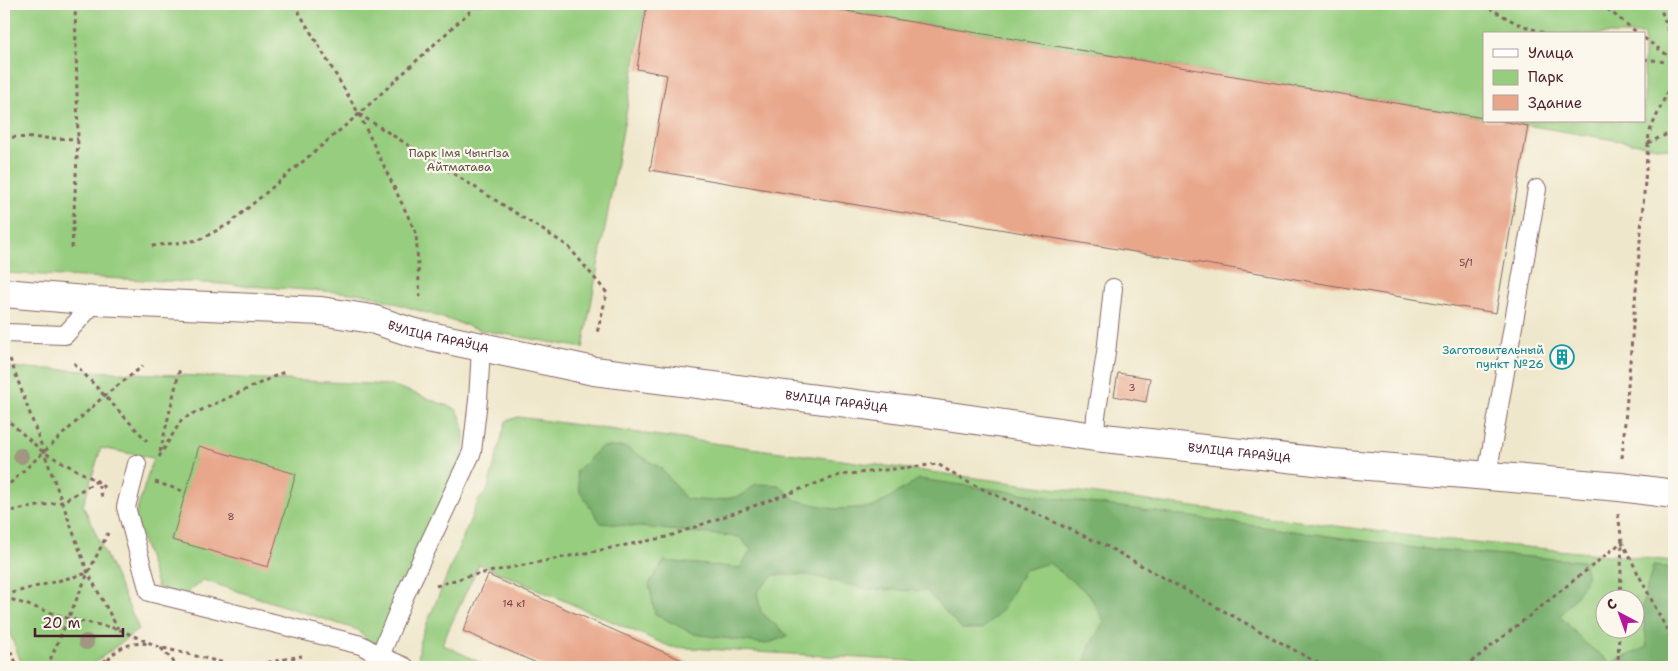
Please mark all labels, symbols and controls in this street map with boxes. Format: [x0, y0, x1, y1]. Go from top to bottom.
legend [1483, 32, 1646, 122]
text: Улица [1528, 43, 1574, 63]
text: Парк [1528, 67, 1564, 87]
text: Здание [1528, 93, 1582, 113]
park label: Парк імя Чынгіза Айтматава [409, 145, 510, 175]
house number: 5/1 [1459, 256, 1473, 269]
street label: ВУЛІЦА ГАРАЎЦА [386, 317, 491, 356]
place label: Заготовительный пункт №26 [1442, 342, 1544, 372]
building icon: Заготовительный пункт №26 [1549, 344, 1575, 370]
house number: 3 [1129, 381, 1136, 394]
street label: ВУЛІЦА ГАРАЎЦА [784, 387, 889, 416]
street label: ВУЛІЦА ГАРАЎЦА [1187, 439, 1292, 466]
house number: 8 [228, 510, 235, 523]
north arrow [1596, 588, 1646, 638]
text: С [1602, 595, 1621, 614]
house number: 14 к1 [502, 597, 526, 610]
scale bar [35, 606, 122, 638]
text: 20 m [42, 613, 81, 633]

